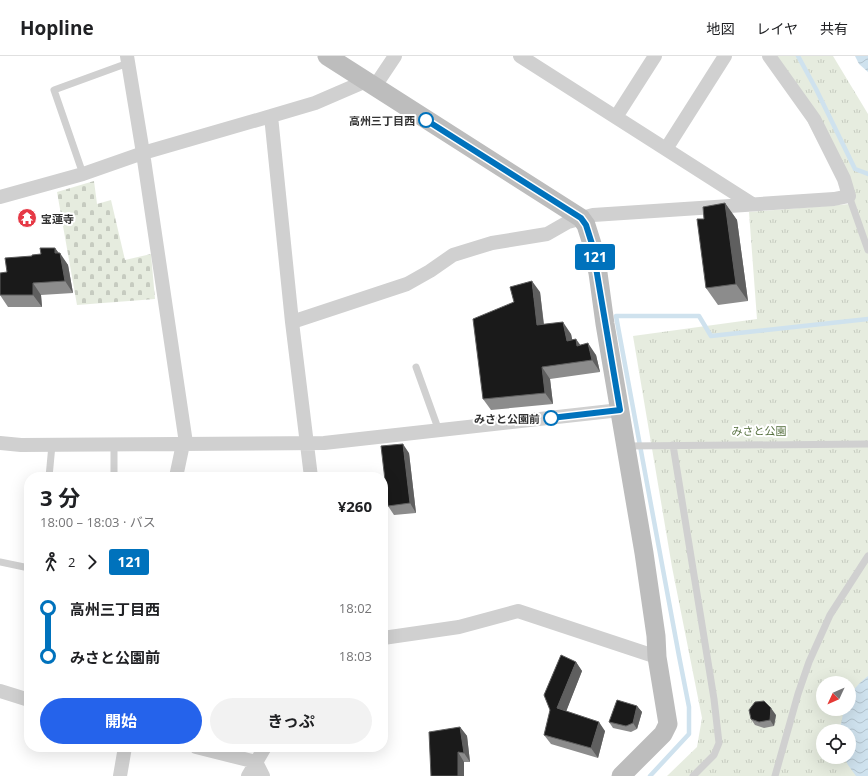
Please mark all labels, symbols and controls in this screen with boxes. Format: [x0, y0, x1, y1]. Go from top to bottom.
text: Hopline [20, 15, 94, 41]
text: 地図 [706, 19, 734, 38]
text: レイヤ [756, 19, 798, 38]
text: 共有 [820, 19, 848, 38]
marker: 高州三丁目西 [418, 112, 434, 128]
place label: 高州三丁目西 [349, 113, 415, 128]
temple icon: 宝蓮寺 [16, 207, 38, 229]
place label: 宝蓮寺 [41, 211, 74, 226]
line badge: 121 [572, 244, 618, 270]
text: 121 [583, 247, 607, 266]
marker: みさと公園前 [543, 410, 559, 426]
place label: みさと公園前 [474, 411, 540, 426]
park label: みさと公園 [732, 423, 787, 438]
text: 3 分 [40, 482, 80, 512]
text: ¥260 [338, 496, 372, 516]
text: 18:00 – 18:03 · バス [40, 513, 156, 531]
icon: walk [40, 551, 62, 573]
icon: forward [81, 551, 103, 573]
text: 121 [117, 552, 141, 571]
text: 2 [68, 553, 75, 571]
text: 高州三丁目西 [70, 599, 160, 619]
text: 18:02 [339, 599, 372, 617]
text: みさと公園前 [70, 647, 160, 667]
text: 18:03 [339, 647, 372, 665]
north arrow [816, 676, 856, 716]
map controls [816, 676, 856, 764]
button: 開始 [40, 698, 202, 744]
button: きっぷ [210, 698, 372, 744]
button: locate [816, 724, 856, 764]

